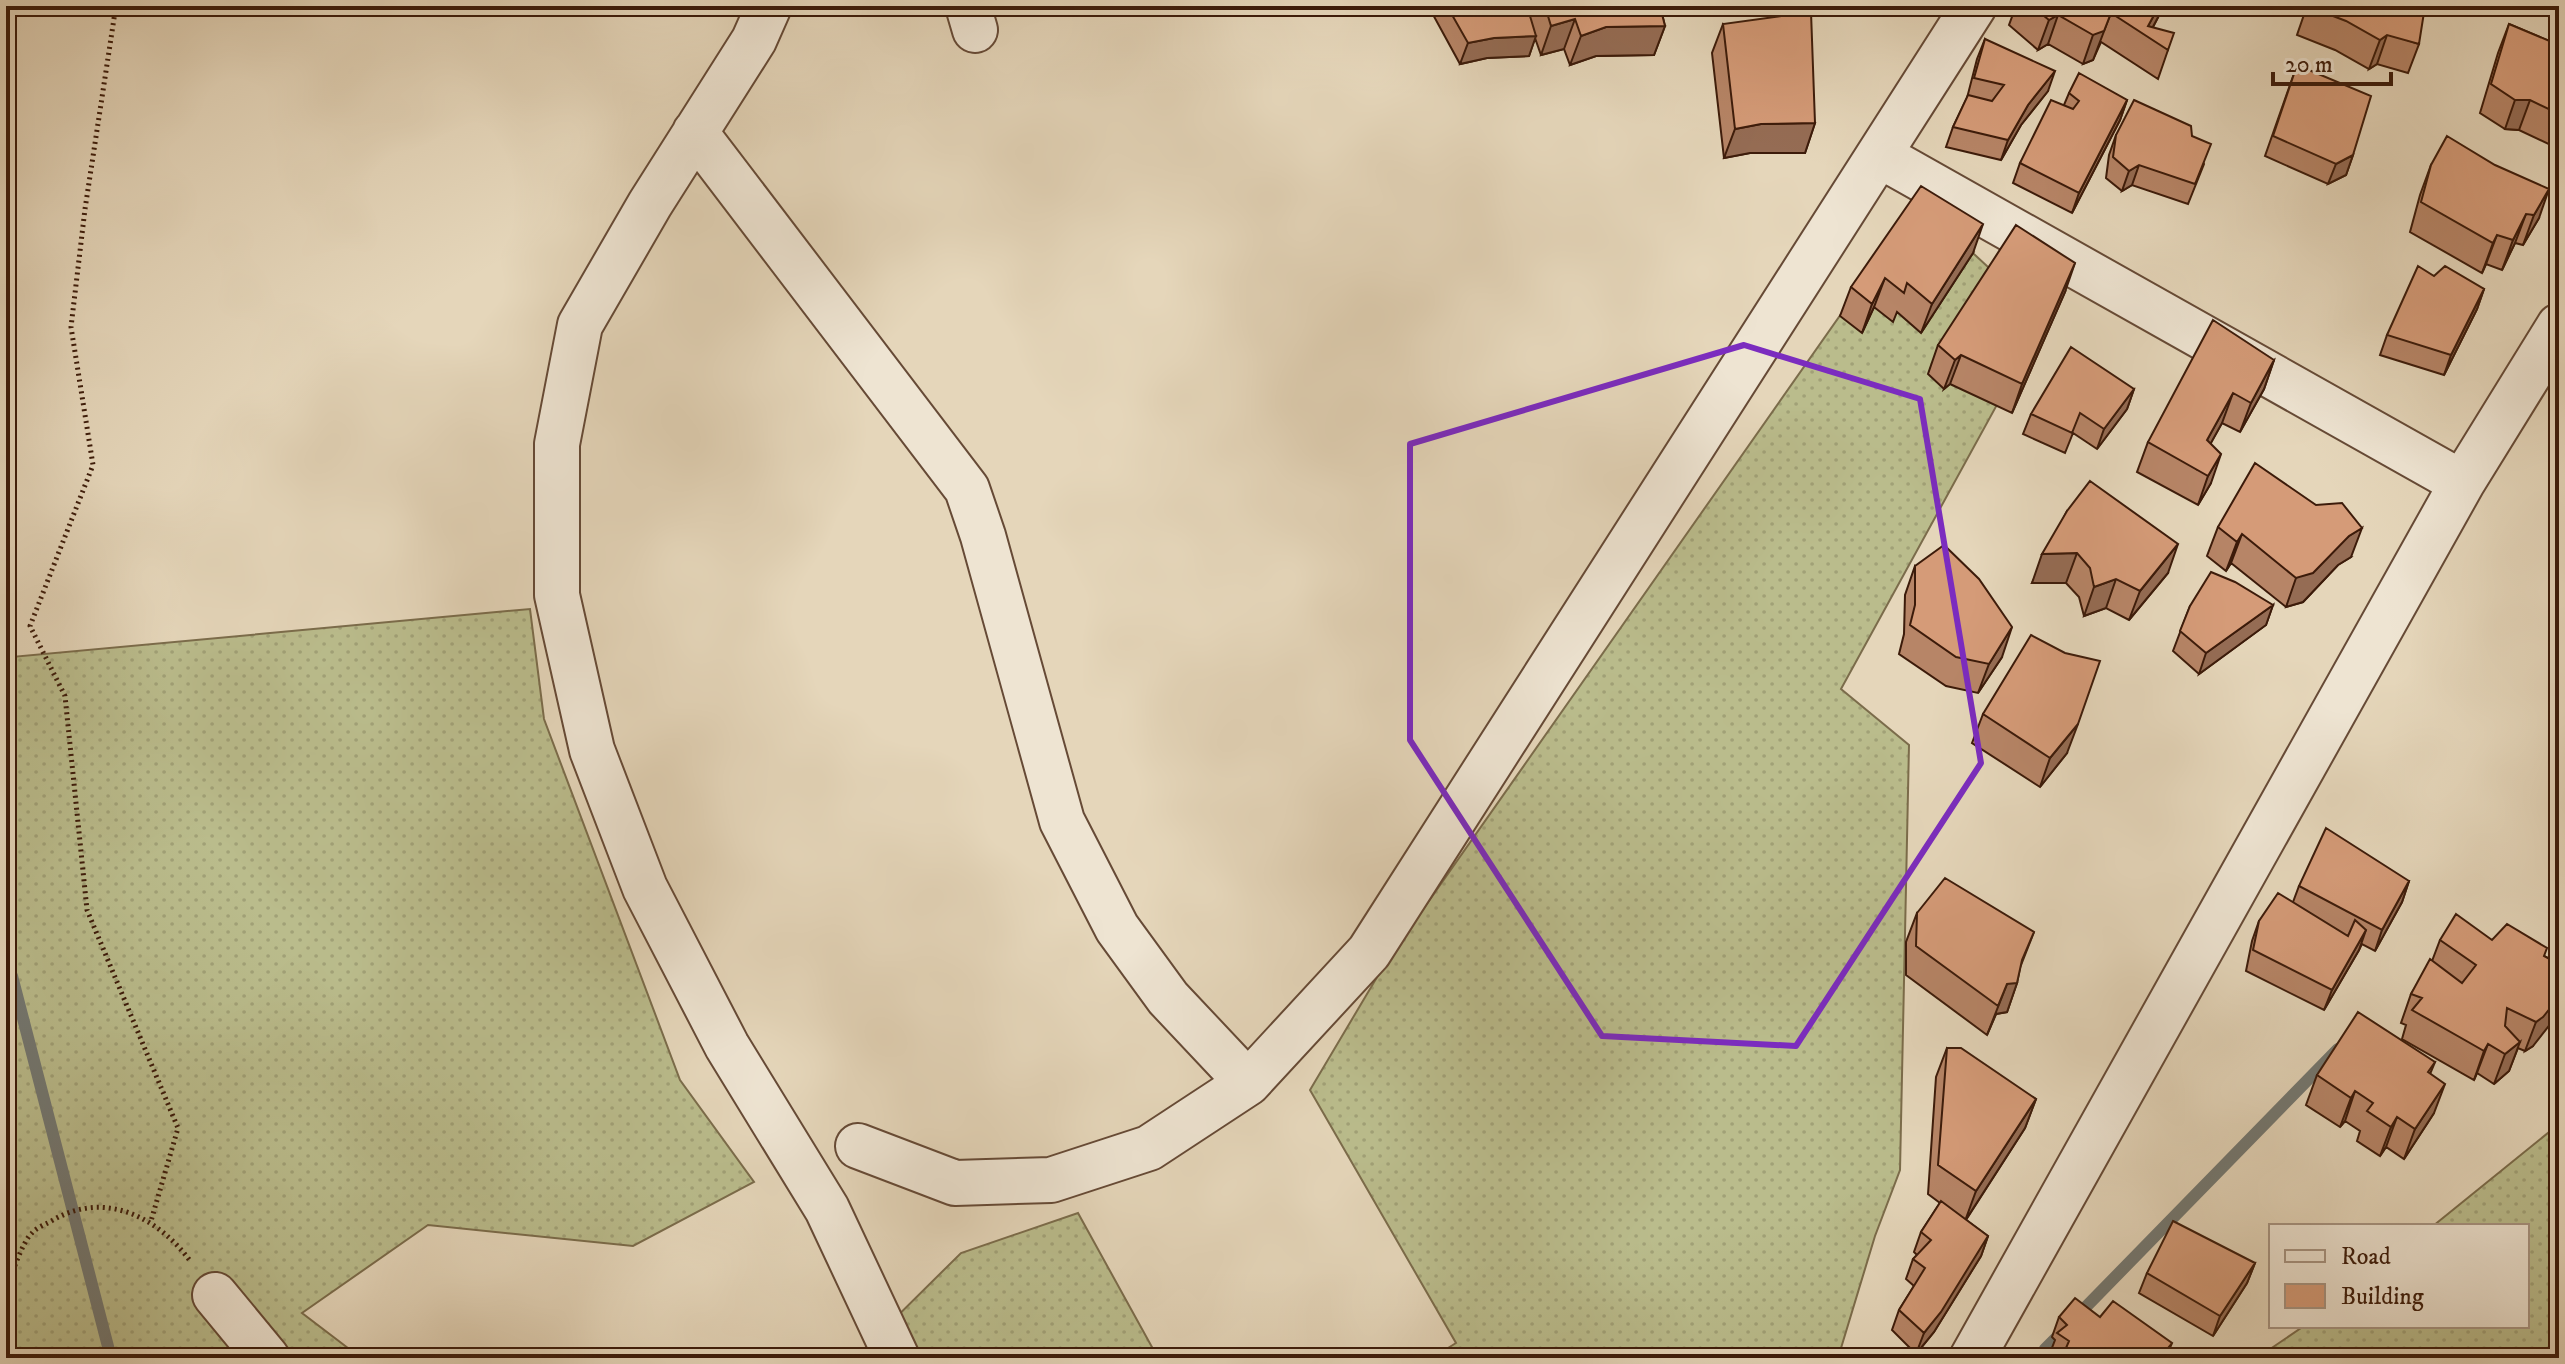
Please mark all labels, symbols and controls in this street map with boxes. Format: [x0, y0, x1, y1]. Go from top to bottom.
scale bar [2273, 36, 2391, 86]
text: 20 m [2285, 50, 2333, 80]
legend [2269, 1224, 2529, 1328]
text: Road [2341, 1242, 2391, 1272]
text: Building [2341, 1282, 2424, 1312]

